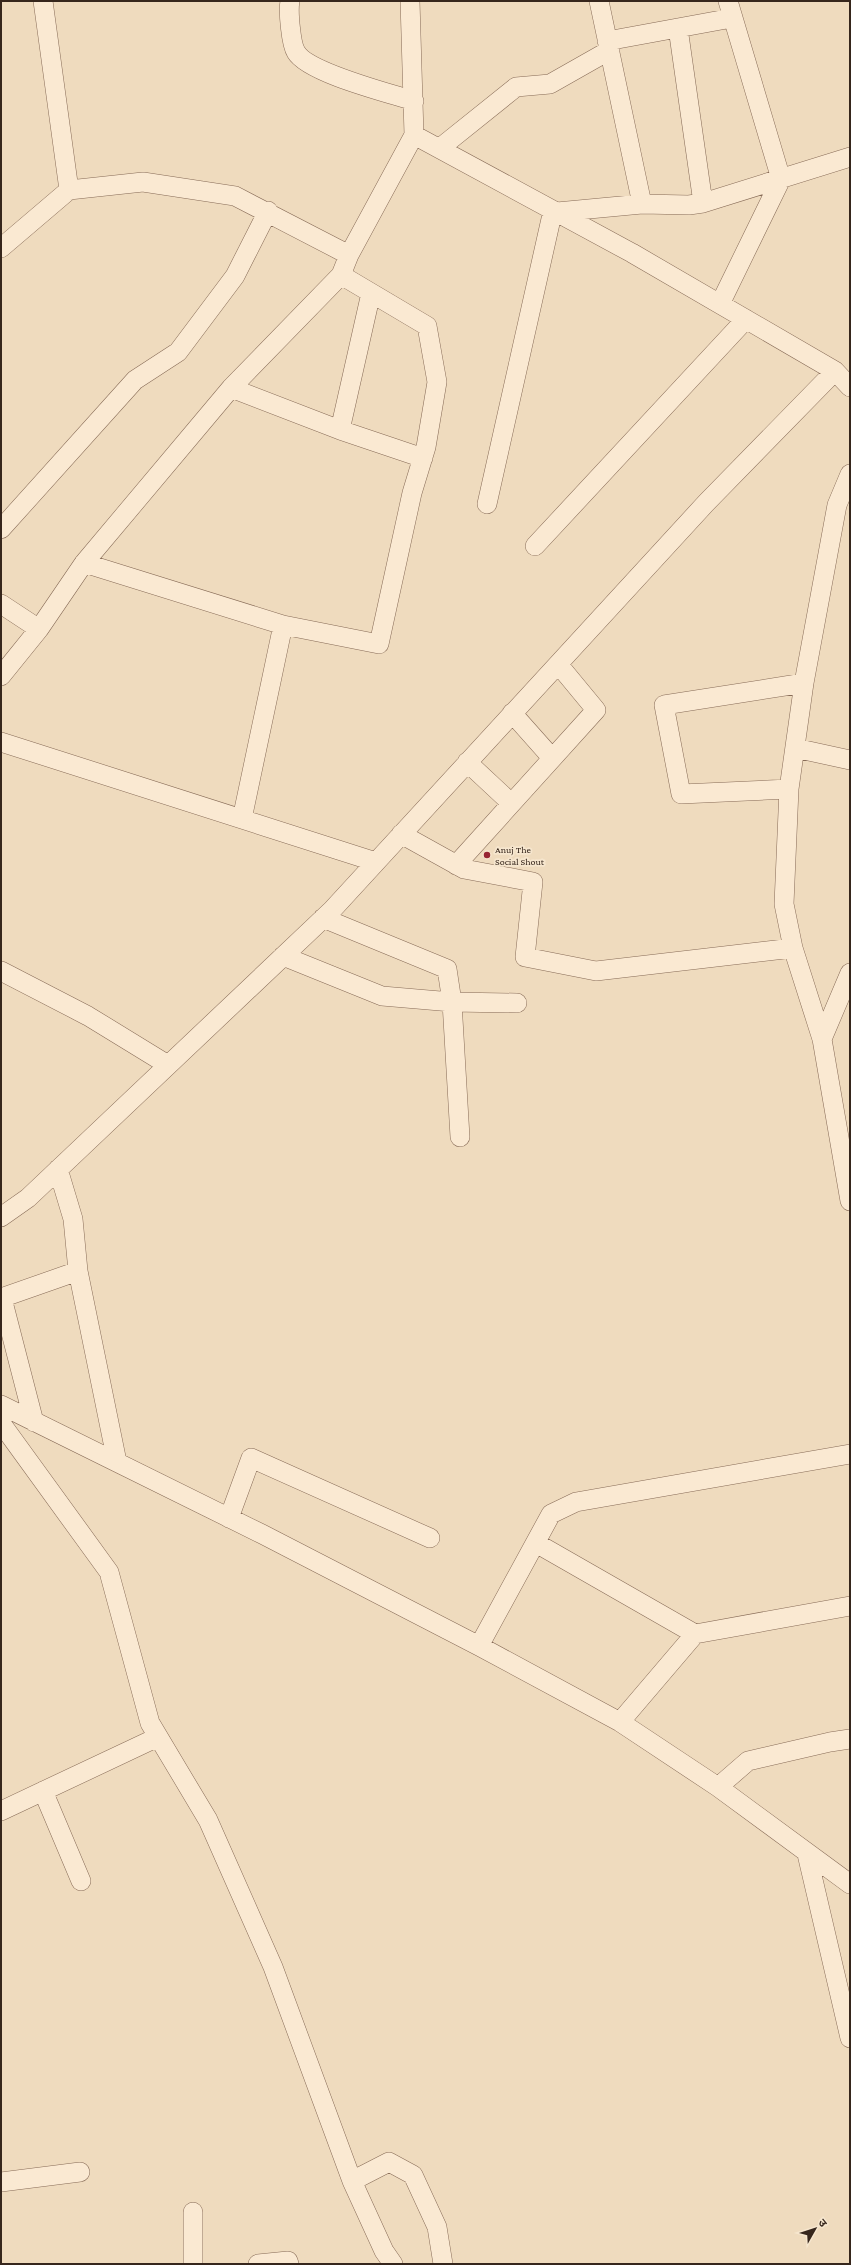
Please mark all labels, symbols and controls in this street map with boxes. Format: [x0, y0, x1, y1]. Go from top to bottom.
place label: Anuj The Social Shout [495, 844, 545, 867]
marker: Anuj The Social Shout [482, 850, 492, 860]
north arrow [795, 2209, 835, 2249]
text: उ [816, 2216, 830, 2229]

